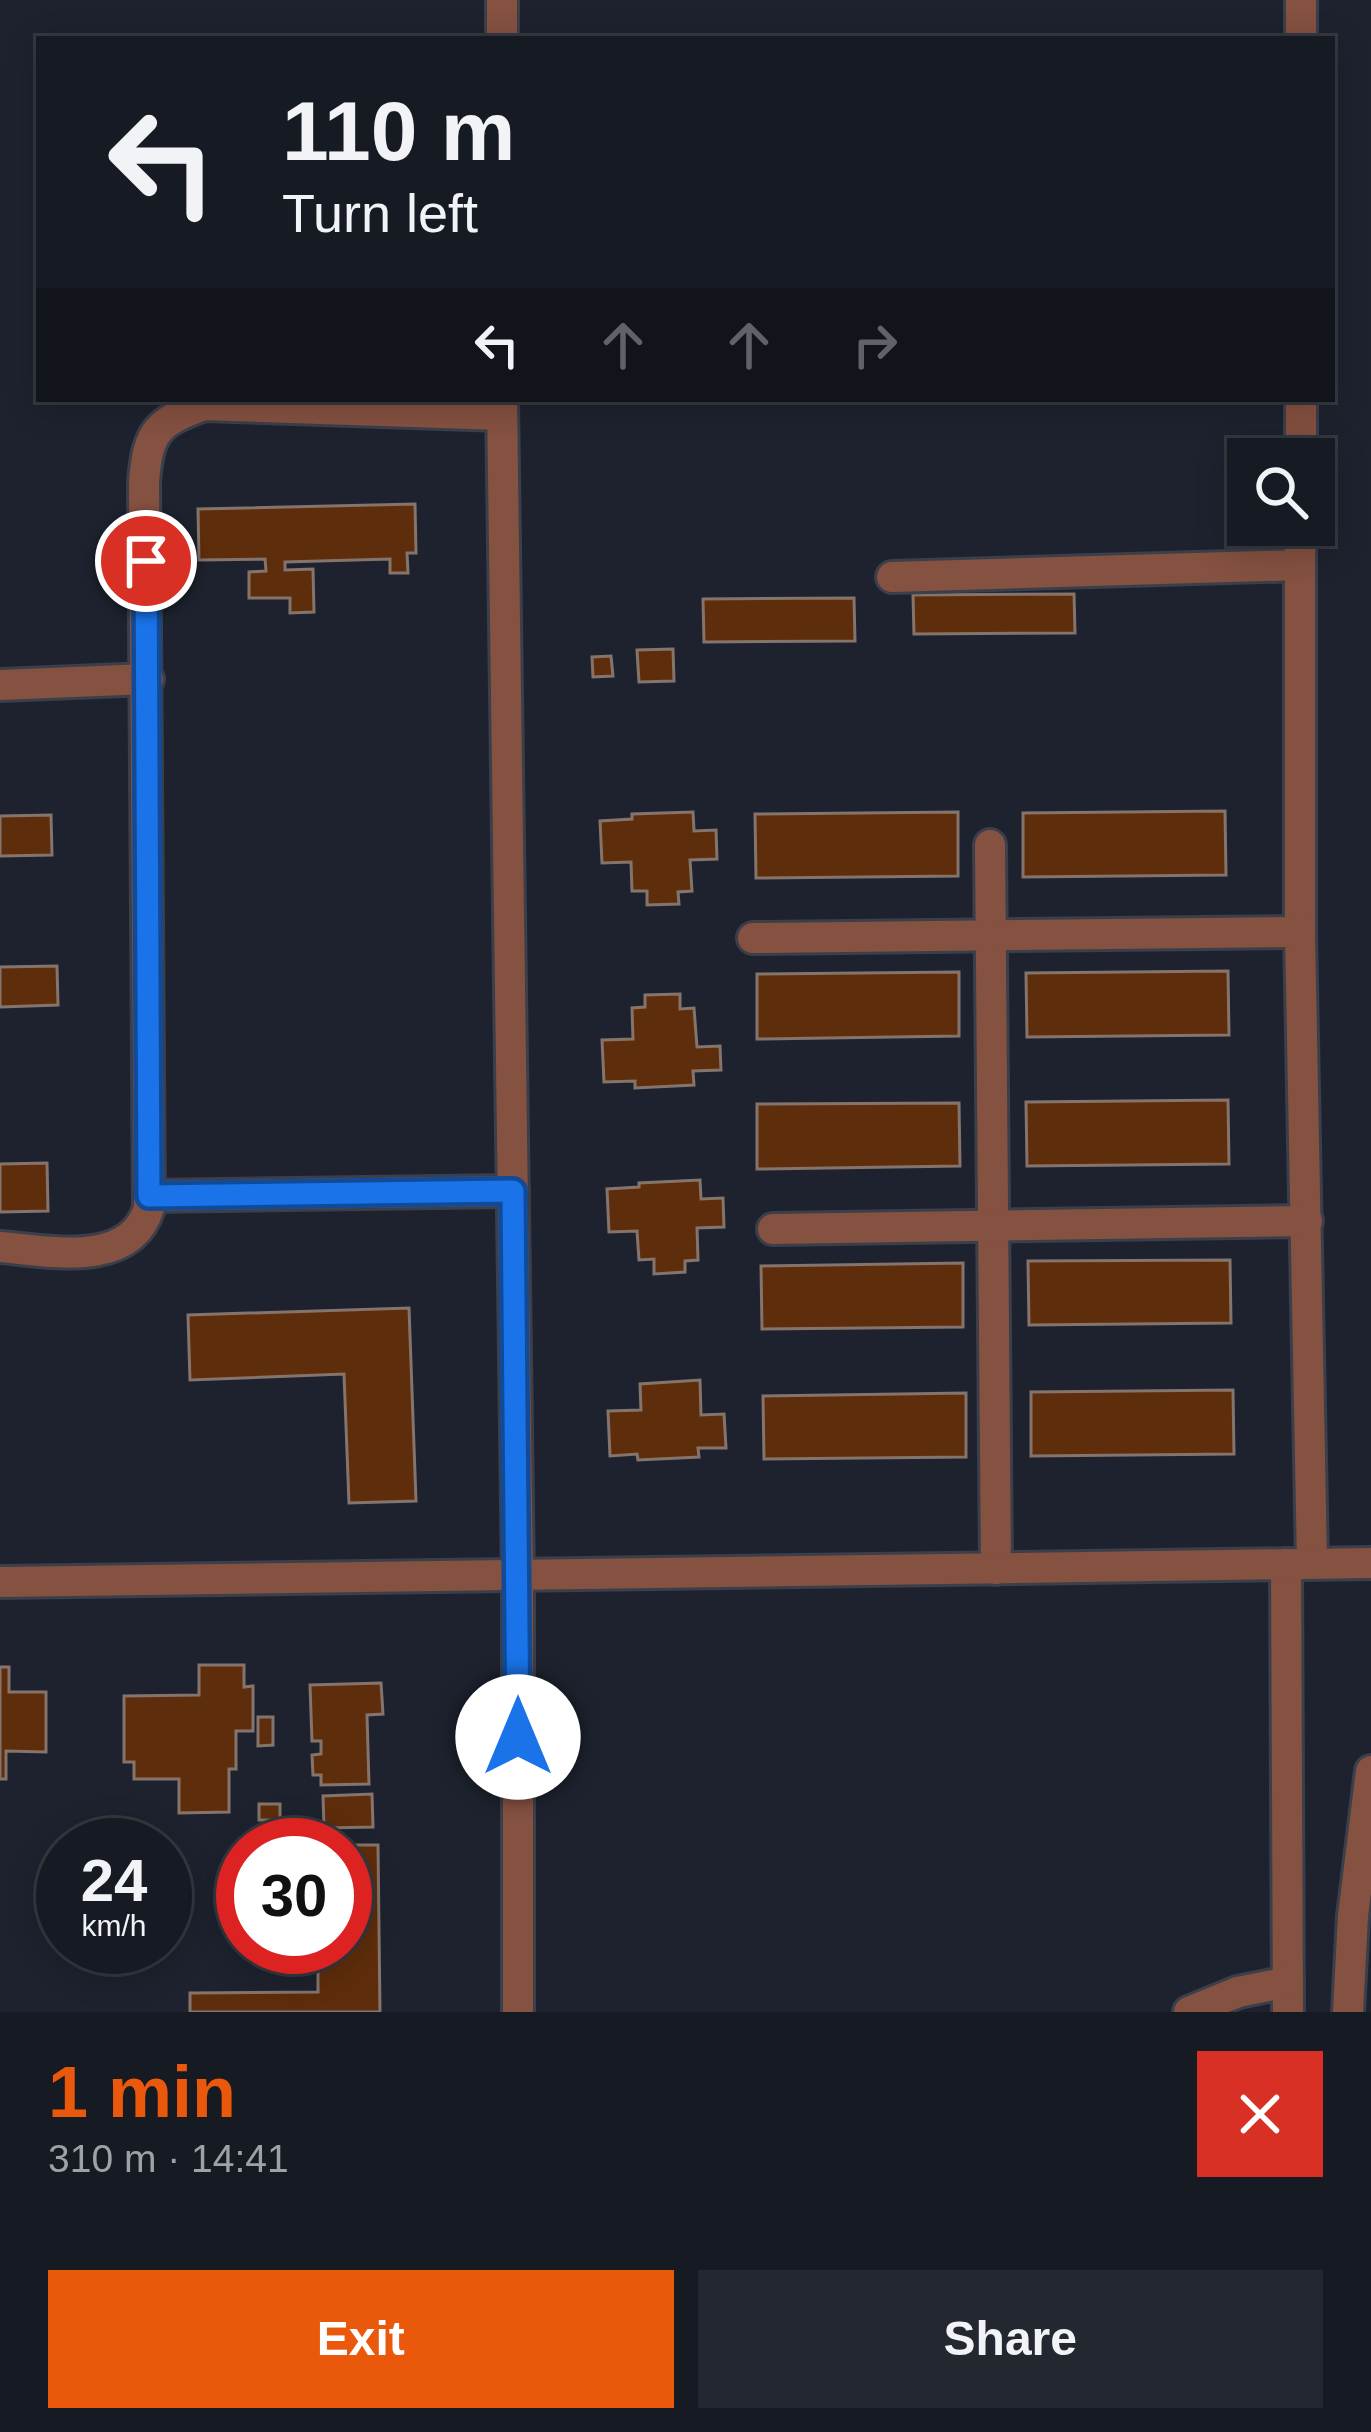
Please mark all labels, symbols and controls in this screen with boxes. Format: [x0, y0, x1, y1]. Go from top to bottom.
icon: left [84, 84, 240, 240]
text: 110 m [282, 84, 516, 178]
text: Turn left [282, 183, 478, 243]
icon: left [464, 312, 530, 378]
icon: ahead [590, 312, 656, 378]
icon: ahead [716, 312, 782, 378]
icon: right [842, 312, 908, 378]
map controls [1227, 438, 1335, 546]
button: search [1227, 438, 1335, 546]
pin [95, 510, 197, 612]
icon: arrive [113, 528, 179, 594]
position arrow [455, 1674, 581, 1800]
speed limit sign: 30 [216, 1818, 372, 1974]
text: 24 [81, 1847, 147, 1914]
text: km/h [81, 1909, 147, 1942]
button: close [1197, 2051, 1323, 2177]
text: 1 min [48, 2052, 236, 2132]
text: 310 m · 14:41 [48, 2137, 289, 2180]
button: Exit [48, 2270, 674, 2408]
button: Share [698, 2270, 1323, 2408]

